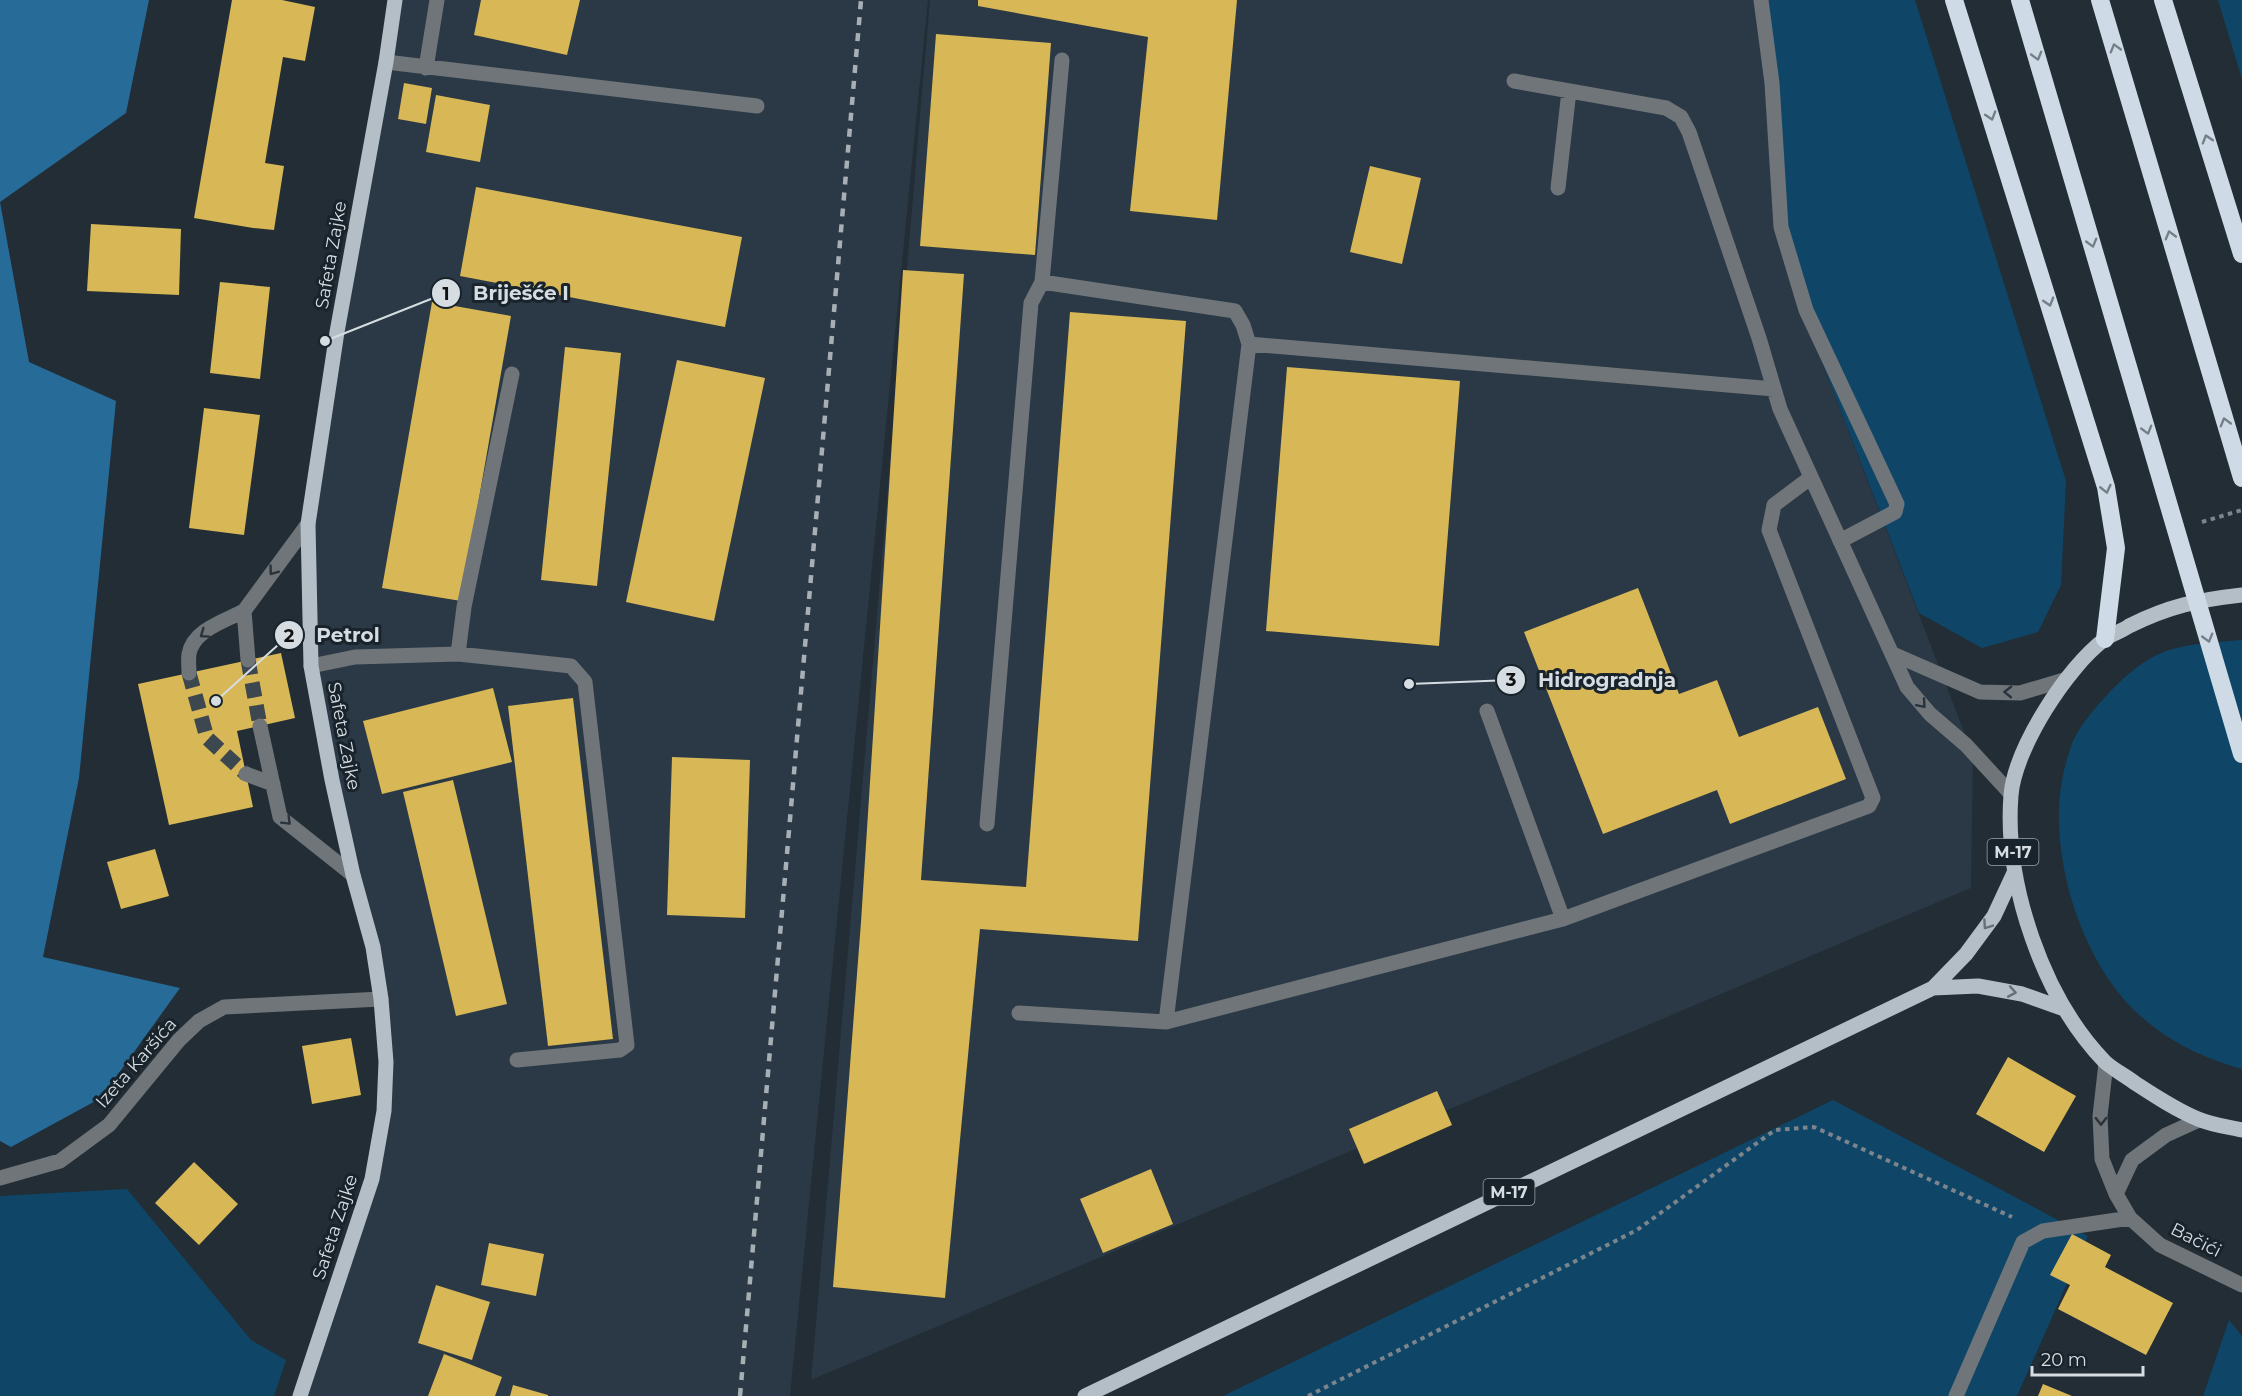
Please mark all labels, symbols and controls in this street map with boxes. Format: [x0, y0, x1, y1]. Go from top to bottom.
one-way arrow [2110, 43, 2122, 54]
one-way arrow [2030, 50, 2042, 61]
one-way arrow [1983, 110, 1996, 121]
one-way arrow [2201, 134, 2214, 145]
street label: Safeta Zajke [311, 199, 351, 311]
one-way arrow [2165, 230, 2177, 241]
one-way arrow [2085, 237, 2097, 248]
callout: Briješće I [431, 274, 581, 312]
text: Briješće I [473, 281, 569, 305]
text: 1 [442, 283, 450, 305]
one-way arrow [2041, 296, 2054, 307]
one-way arrow [2220, 417, 2232, 428]
one-way arrow [2140, 424, 2152, 435]
one-way arrow [2098, 483, 2111, 493]
one-way arrow [269, 565, 280, 576]
callout: Petrol [274, 616, 392, 654]
text: Petrol [316, 623, 380, 647]
text: 2 [284, 625, 295, 647]
one-way arrow [200, 627, 211, 638]
one-way arrow [2201, 632, 2213, 642]
callout: Hidrogradnja [1496, 661, 1688, 699]
text: Hidrogradnja [1538, 668, 1676, 692]
text: 3 [1505, 669, 1517, 691]
street label: Safeta Zajke [323, 680, 365, 792]
one-way arrow [2003, 686, 2012, 699]
one-way arrow [1915, 697, 1926, 708]
one-way arrow [280, 814, 291, 825]
road number: M-17 [1988, 839, 2038, 865]
one-way arrow [1983, 918, 1994, 929]
one-way arrow [2007, 985, 2017, 998]
street label: Izeta Karšića [91, 1013, 181, 1113]
one-way arrow [2095, 1117, 2107, 1126]
street label: Safeta Zajke [308, 1172, 362, 1282]
road number: M-17 [1484, 1179, 1534, 1205]
street label: Bačići [2167, 1218, 2225, 1262]
scale bar [2032, 1339, 2143, 1377]
text: 20 m [2041, 1349, 2087, 1371]

